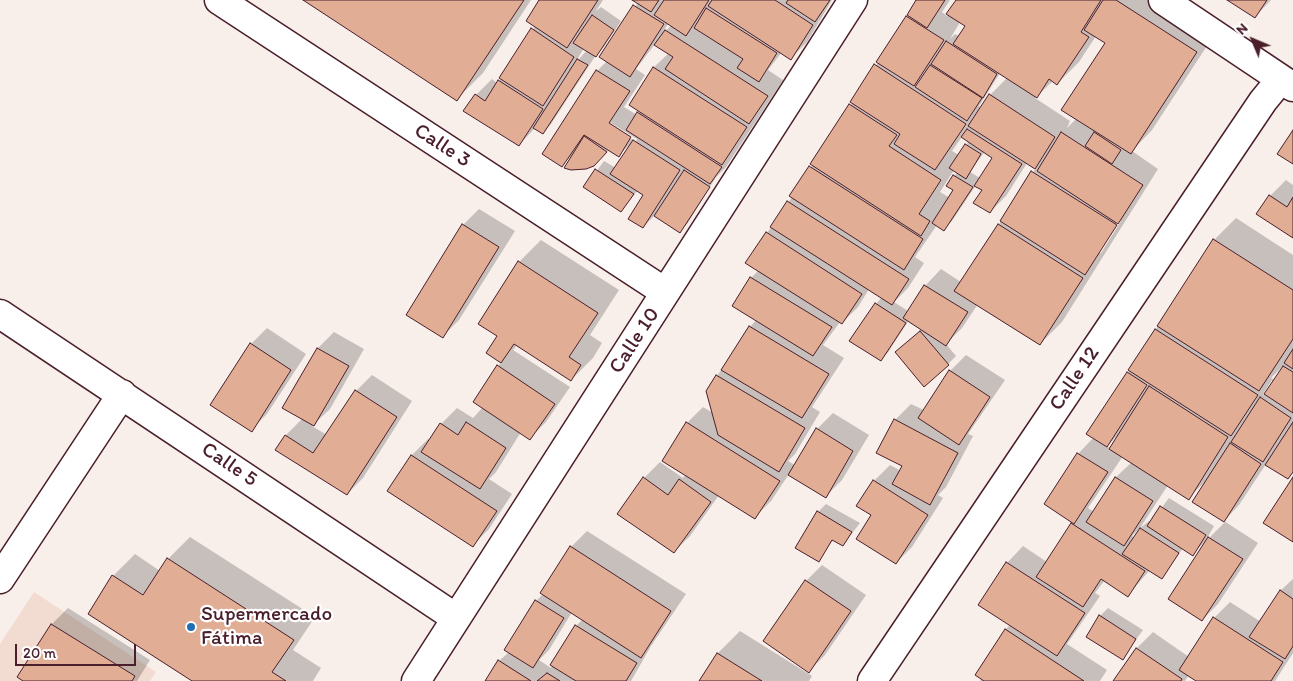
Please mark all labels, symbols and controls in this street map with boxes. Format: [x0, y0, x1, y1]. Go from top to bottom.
north arrow [1228, 15, 1278, 65]
text: N [1233, 20, 1251, 38]
street label: Calle 3 [409, 118, 475, 174]
street label: Calle 10 [604, 303, 666, 379]
street label: Calle 12 [1044, 342, 1106, 416]
street label: Calle 5 [196, 437, 262, 493]
place label: Supermercado Fátima [201, 602, 332, 652]
marker: Supermercado Fátima [185, 621, 197, 633]
scale bar [18, 634, 139, 666]
text: 20 m [23, 644, 56, 662]

